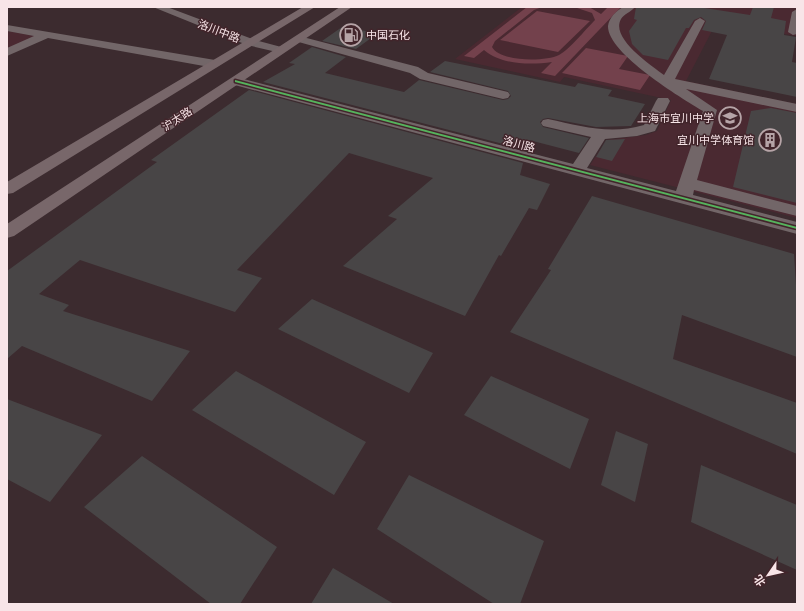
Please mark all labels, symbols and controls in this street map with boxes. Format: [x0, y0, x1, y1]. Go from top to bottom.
street label: 洛川中路 [196, 17, 242, 44]
fuel station icon: 中国石化 [338, 22, 364, 48]
place label: 中国石化 [366, 28, 410, 41]
street label: 沪太路 [159, 104, 194, 133]
school or university icon: 上海市宜川中学 [717, 105, 743, 131]
place label: 上海市宜川中学 [637, 111, 714, 124]
building icon: 宜川中学体育馆 [757, 127, 783, 153]
street label: 洛川路 [502, 133, 537, 154]
place label: 宜川中学体育馆 [677, 133, 754, 146]
north arrow [748, 555, 788, 595]
text: 北 [751, 573, 768, 589]

